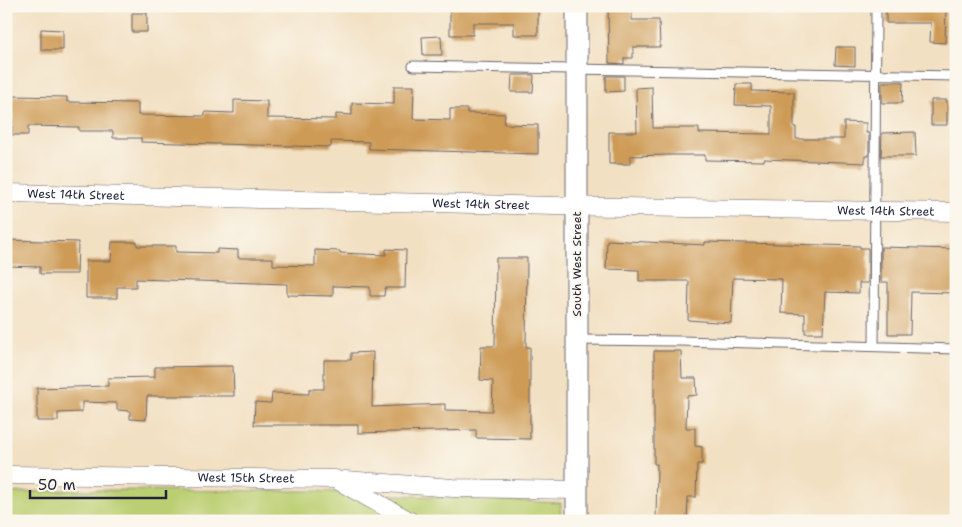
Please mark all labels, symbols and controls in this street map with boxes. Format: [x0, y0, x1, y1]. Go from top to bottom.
street label: West 14th Street [27, 186, 125, 204]
street label: West 14th Street [432, 195, 530, 213]
street label: West 14th Street [837, 202, 935, 220]
street label: South West Street [569, 211, 585, 317]
scale bar [30, 467, 166, 499]
street label: West 15th Street [197, 469, 295, 487]
text: 50 m [38, 475, 76, 495]

